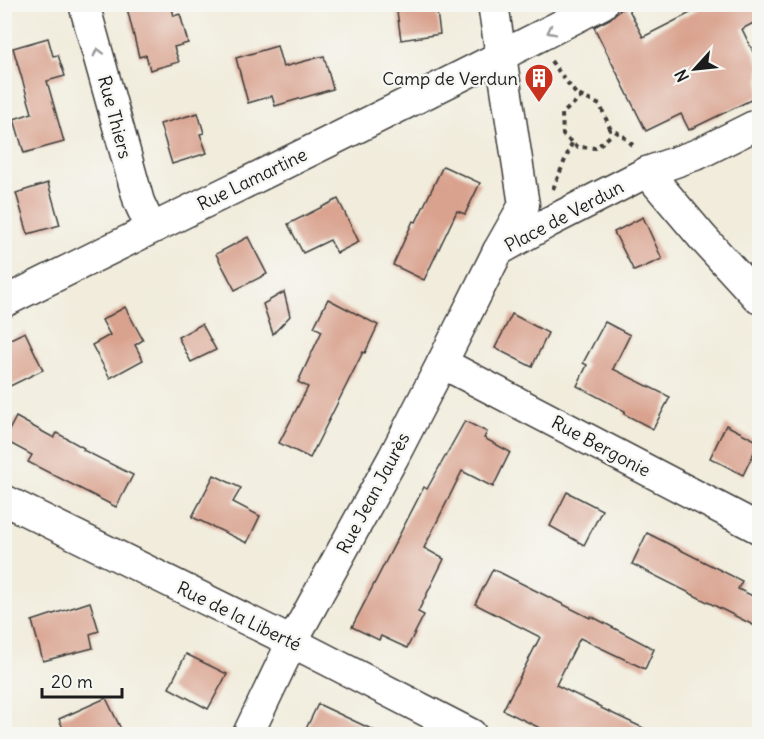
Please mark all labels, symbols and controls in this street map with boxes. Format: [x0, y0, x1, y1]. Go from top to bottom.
one-way arrow [547, 24, 558, 35]
north arrow [665, 39, 725, 99]
one-way arrow [92, 47, 105, 57]
building icon: Camp de Verdun [523, 62, 555, 104]
text: N [670, 66, 693, 85]
place label: Camp de Verdun [382, 67, 518, 90]
street label: Rue Thiers [93, 73, 137, 161]
street label: Rue Lamartine [193, 143, 311, 215]
street label: Place de Verdun [501, 175, 627, 257]
street label: Rue Bergonie [548, 410, 654, 482]
street label: Rue Jean Jaurès [331, 428, 415, 558]
street label: Rue de la Liberté [173, 576, 305, 656]
scale bar [42, 661, 122, 699]
text: 20 m [51, 670, 93, 693]

